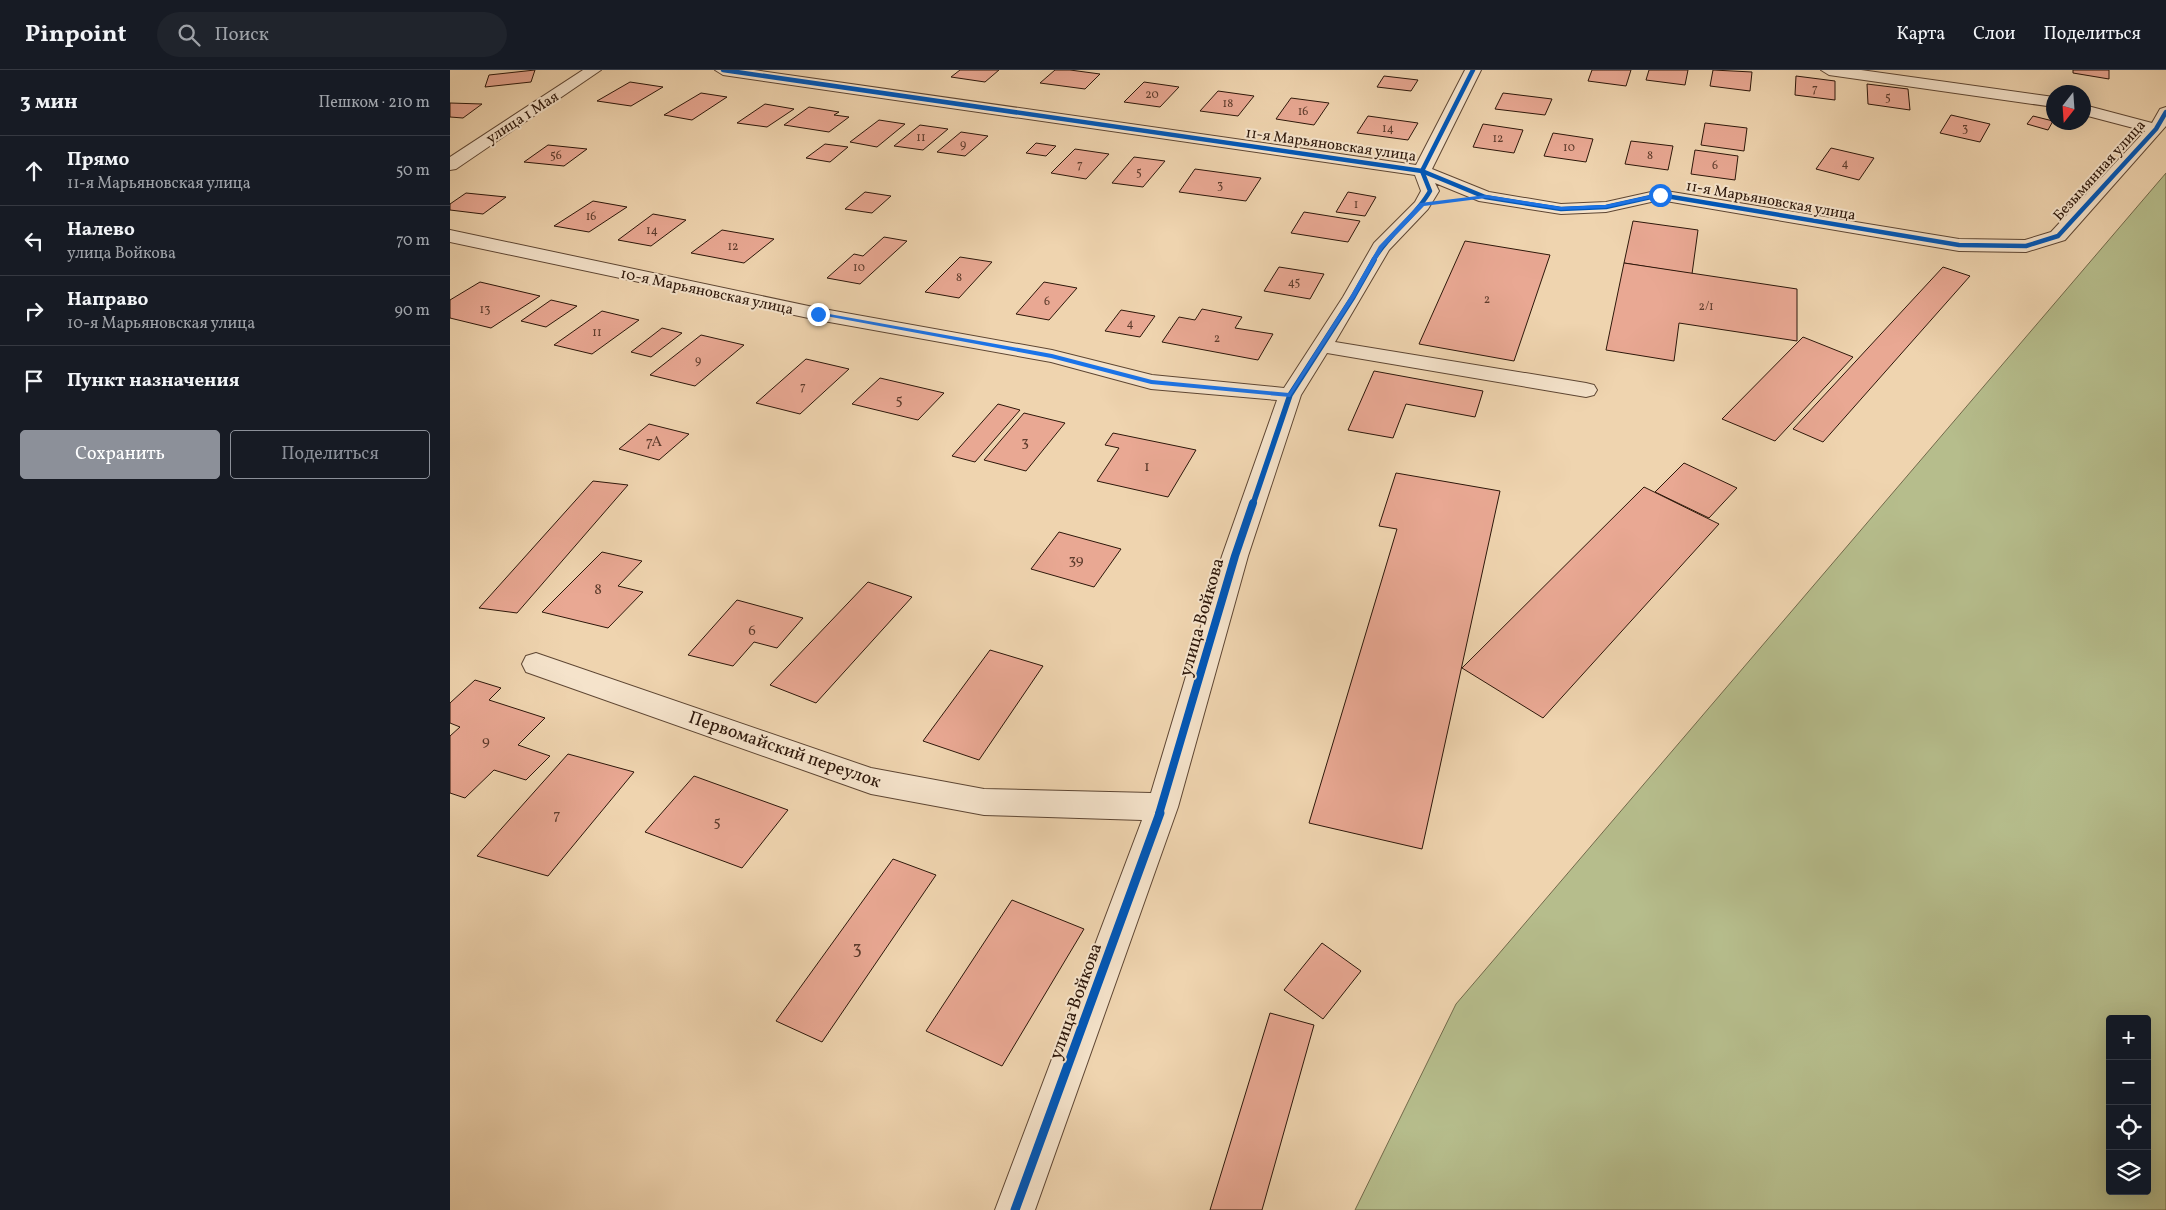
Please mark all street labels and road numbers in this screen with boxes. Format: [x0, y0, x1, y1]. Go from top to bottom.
street label: улица 1 Мая [482, 87, 563, 150]
street label: Безымянная улица [2049, 116, 2151, 226]
street label: 11-я Марьяновская улица [1244, 123, 1418, 168]
street label: 11-я Марьяновская улица [1684, 176, 1857, 227]
street label: 10-я Марьяновская улица [618, 264, 795, 321]
street label: улица Войкова [1174, 555, 1231, 680]
street label: Первомайский переулок [685, 706, 884, 795]
street label: улица Войкова [1044, 940, 1109, 1063]

